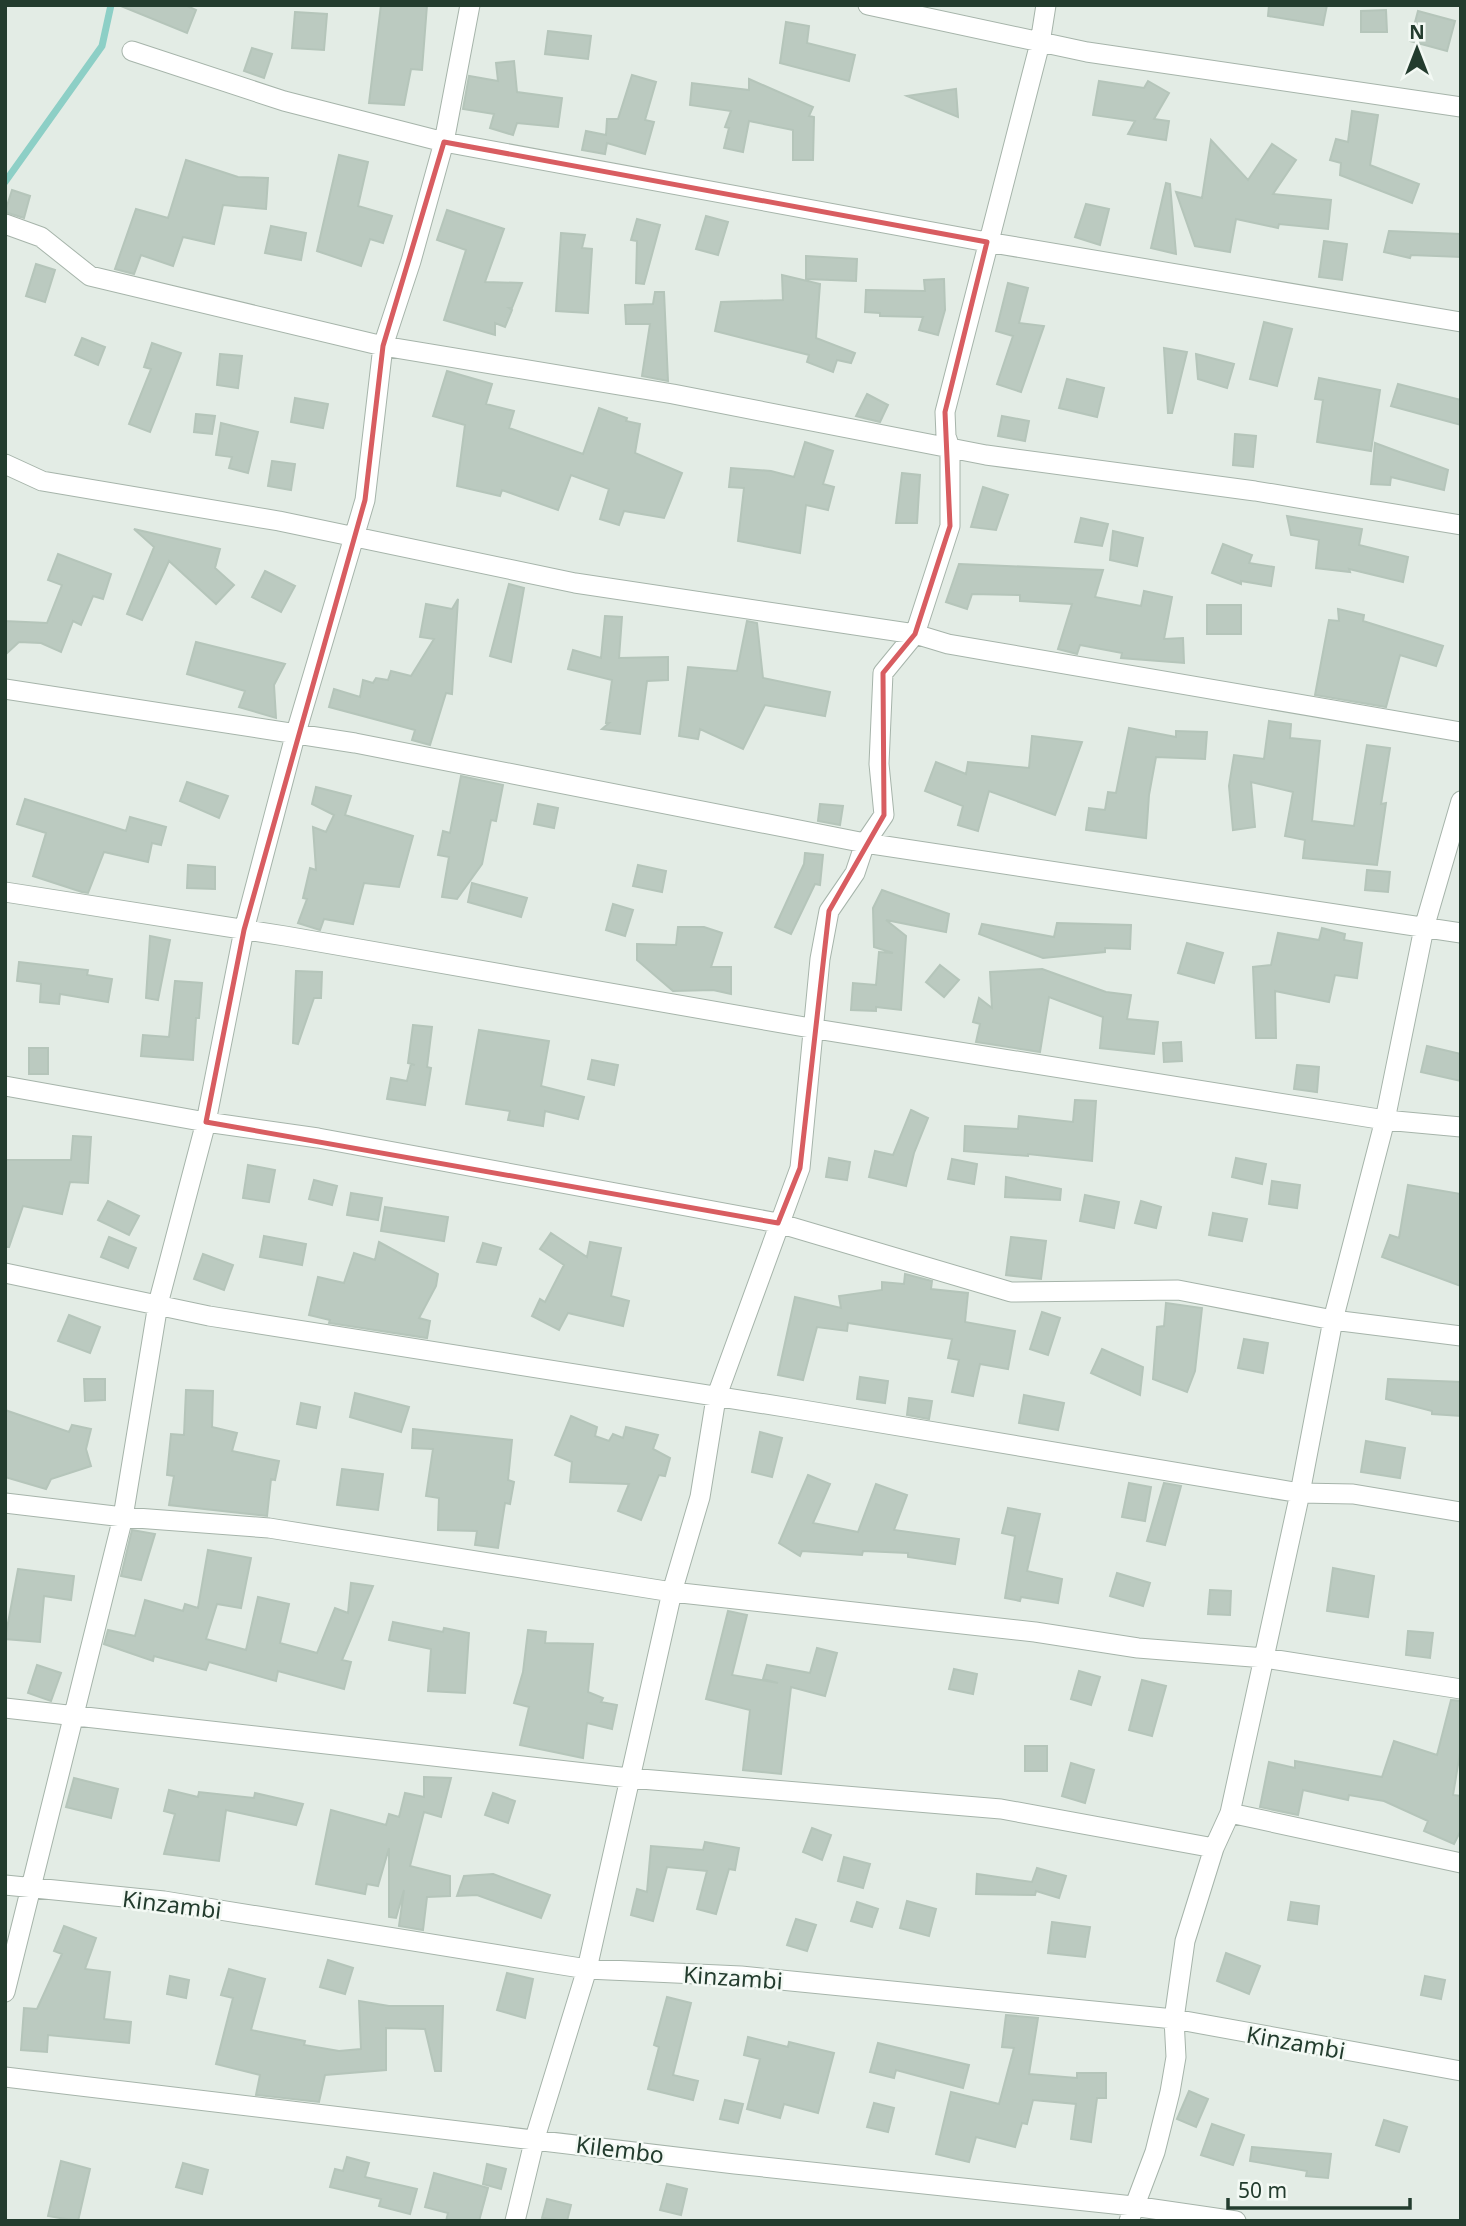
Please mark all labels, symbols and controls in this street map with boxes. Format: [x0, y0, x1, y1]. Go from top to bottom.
north arrow [1382, 14, 1452, 84]
text: N [1409, 19, 1425, 45]
street label: Kinzambi [121, 1882, 223, 1926]
street label: Kinzambi [682, 1958, 784, 1996]
street label: Kinzambi [1244, 2018, 1348, 2066]
street label: Kilembo [574, 2128, 666, 2170]
scale bar [1228, 2166, 1410, 2210]
text: 50 m [1238, 2176, 1287, 2204]

